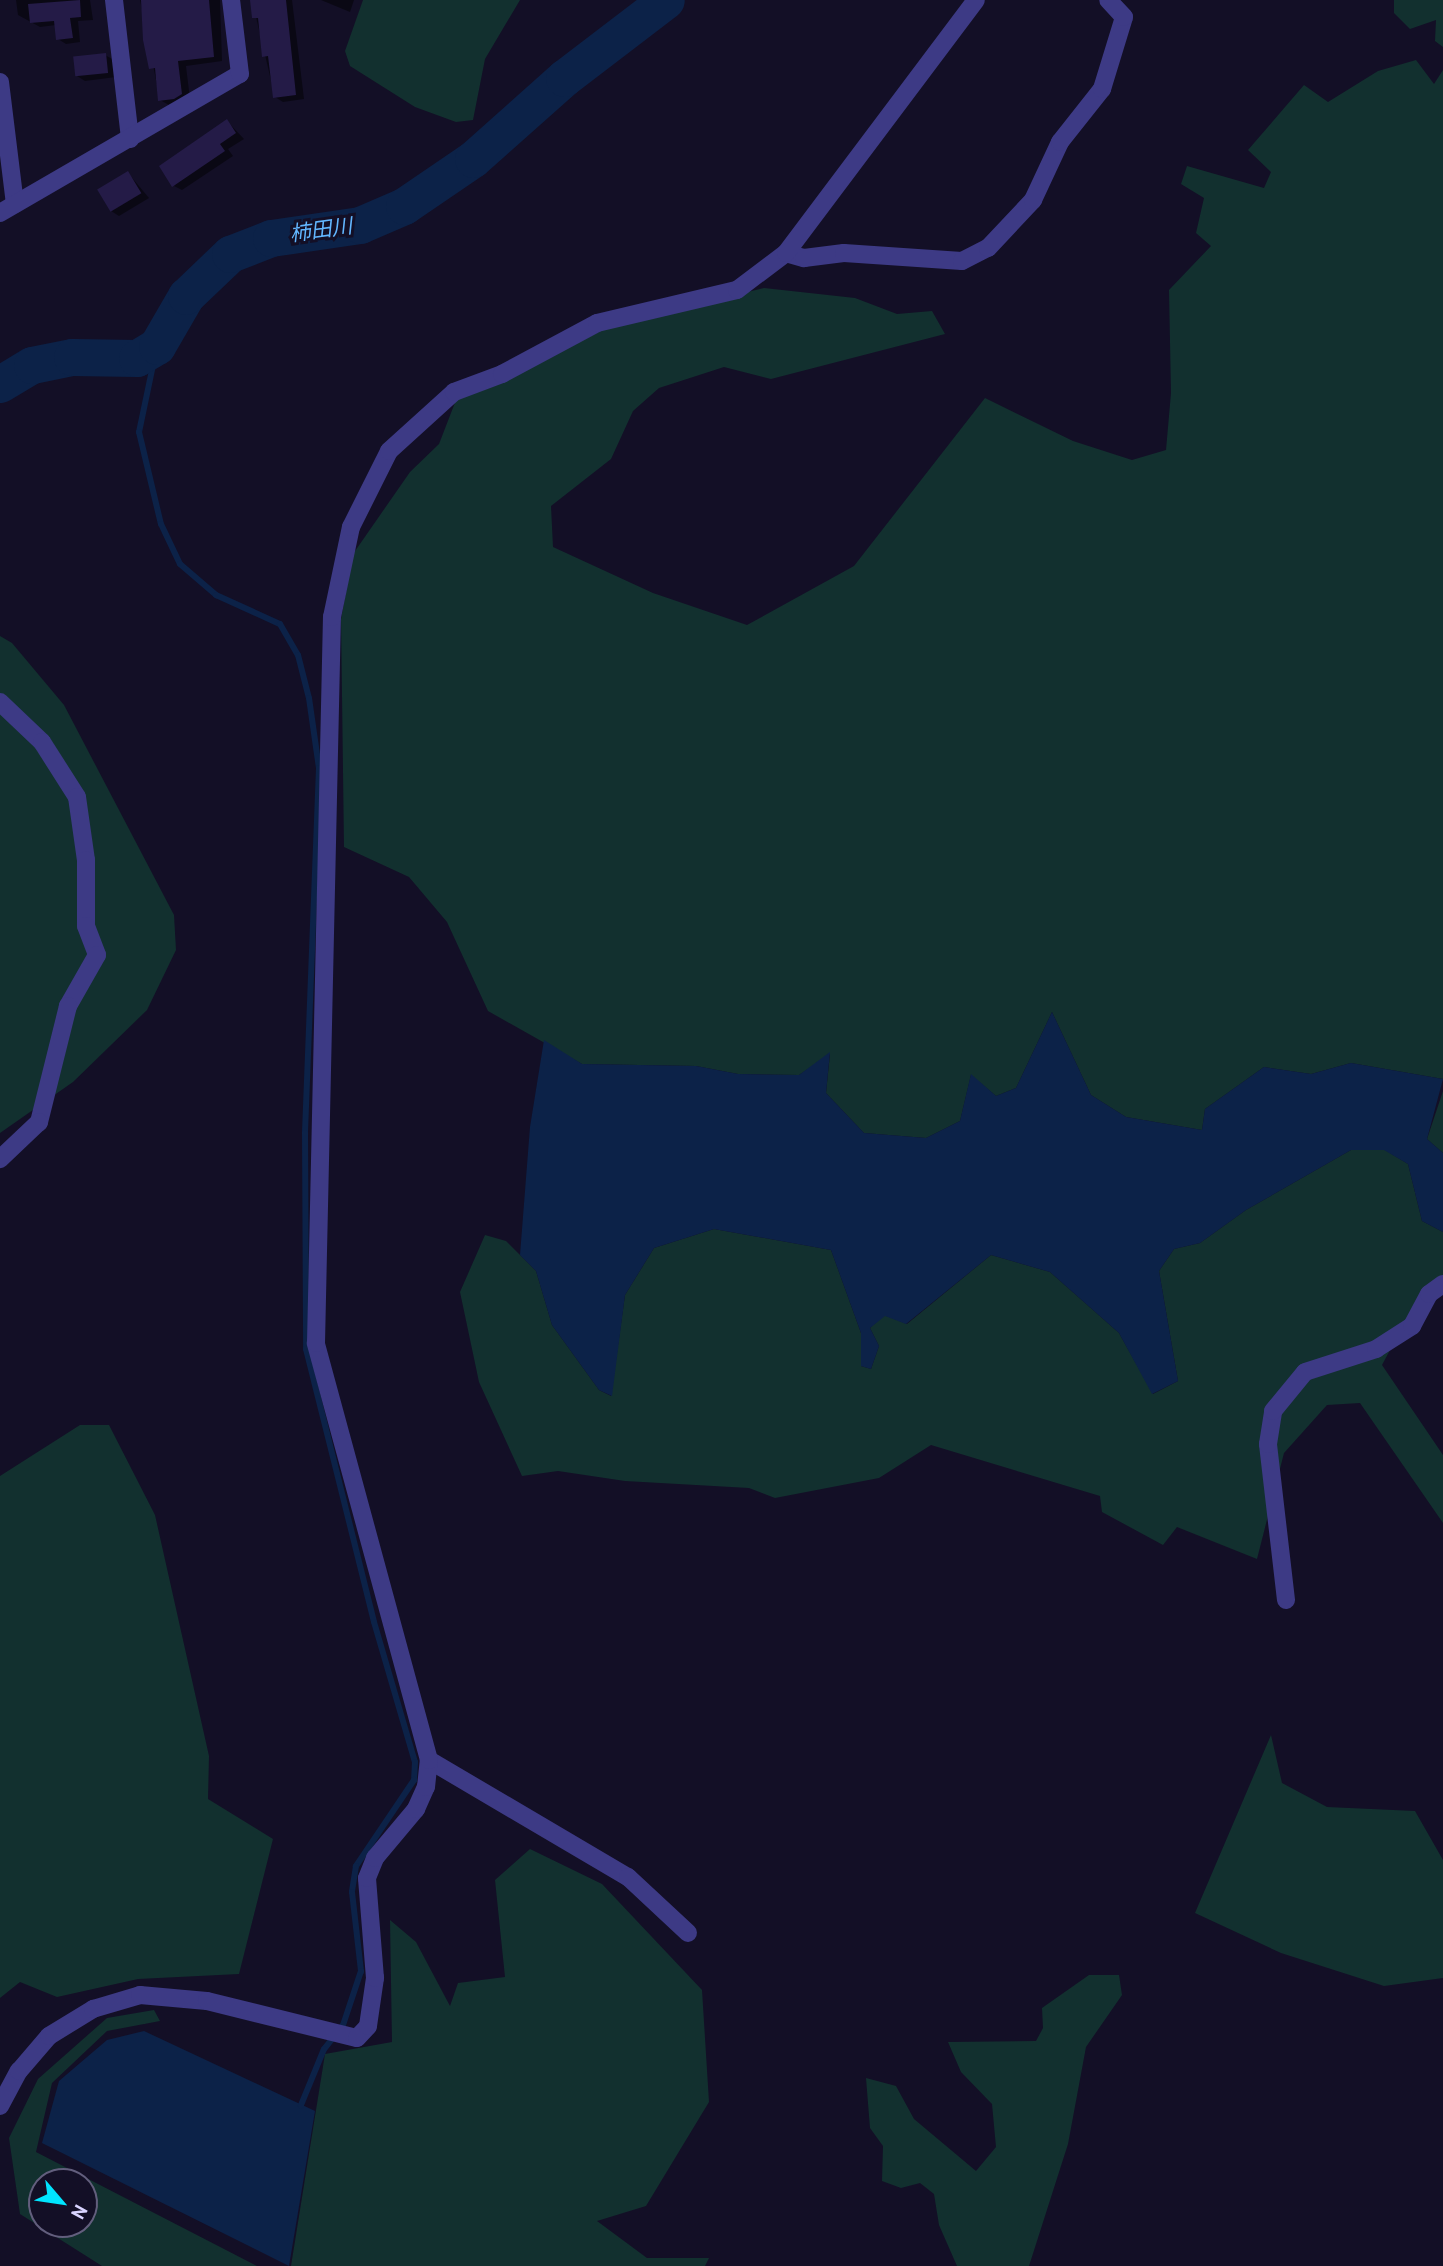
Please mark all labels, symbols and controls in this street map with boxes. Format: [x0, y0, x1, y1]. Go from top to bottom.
water label: 柿田川 [288, 213, 354, 247]
north arrow [28, 2168, 98, 2238]
text: N [66, 2201, 93, 2223]

